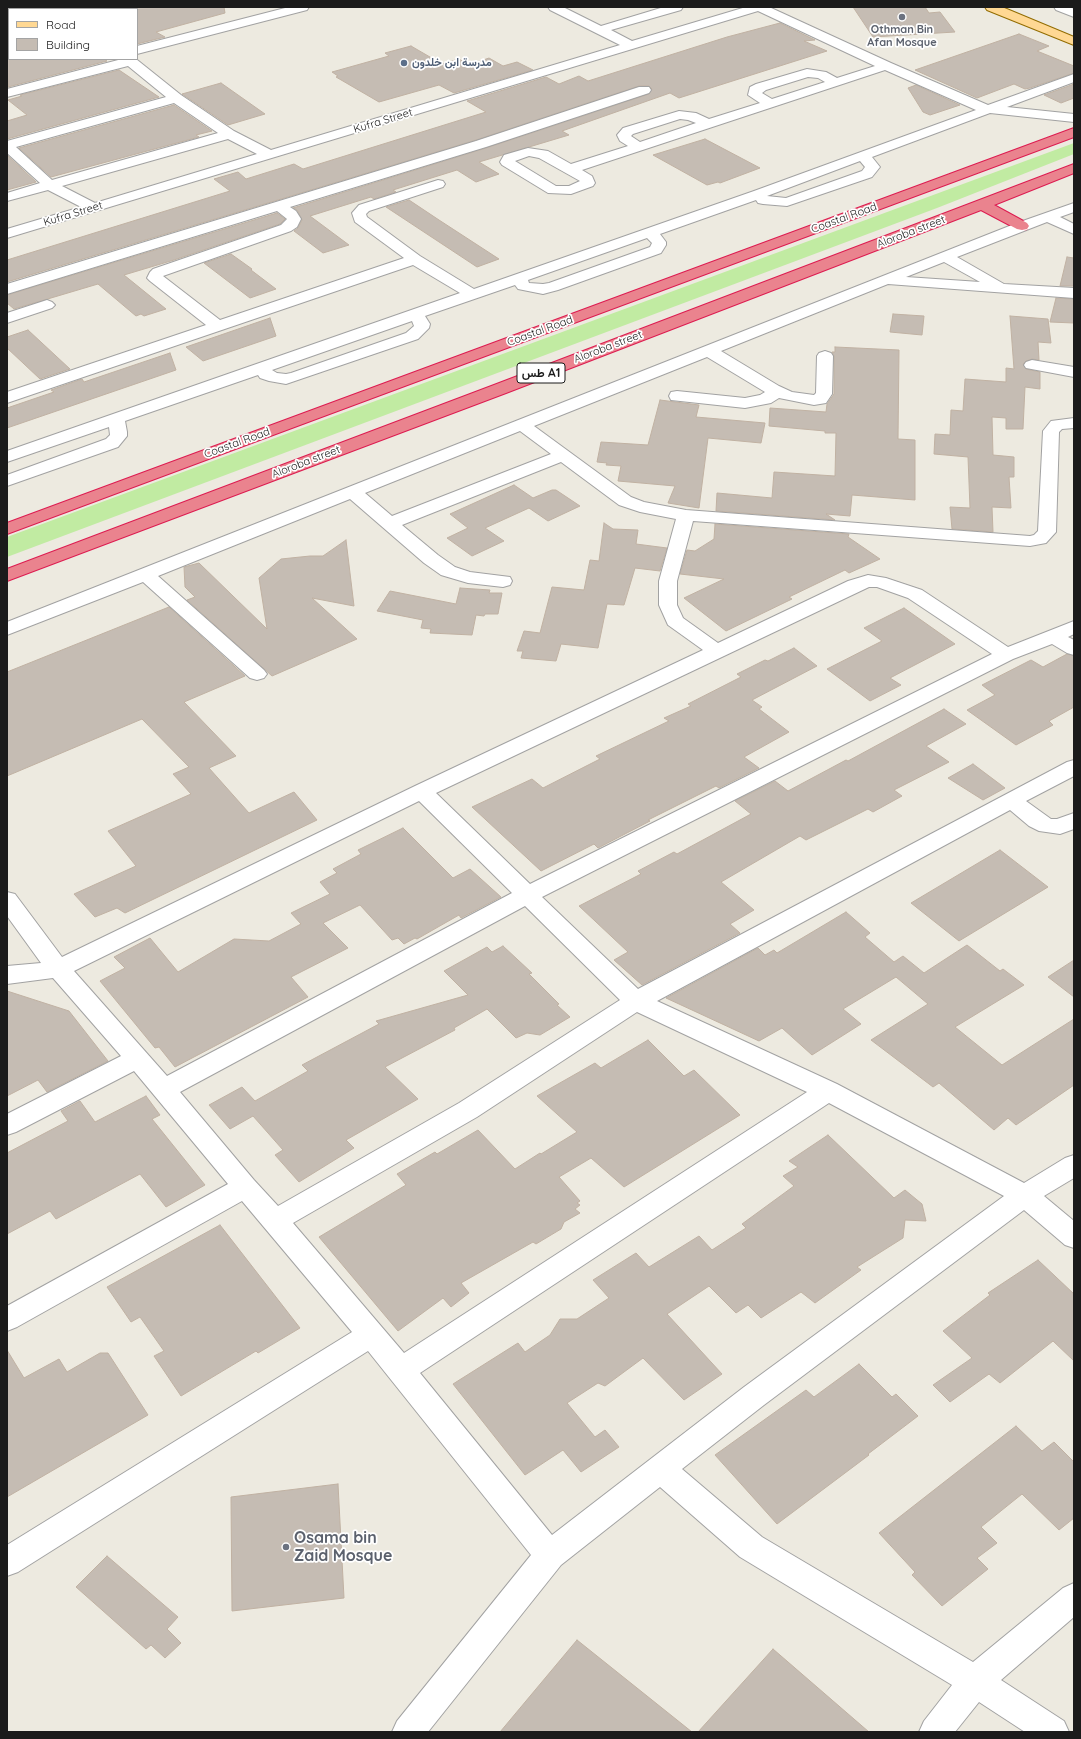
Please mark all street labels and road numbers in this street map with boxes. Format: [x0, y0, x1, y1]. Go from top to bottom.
street label: Kufra Street [352, 106, 414, 136]
street label: Kufra Street [42, 199, 104, 229]
street label: Coastal Road [809, 200, 879, 236]
street label: Aloroba street [875, 213, 947, 251]
street label: Coastal Road [505, 313, 575, 349]
street label: Aloroba street [572, 328, 644, 366]
road number: طس A1 [517, 363, 565, 383]
street label: Coastal Road [202, 425, 272, 461]
street label: Aloroba street [270, 443, 342, 481]

